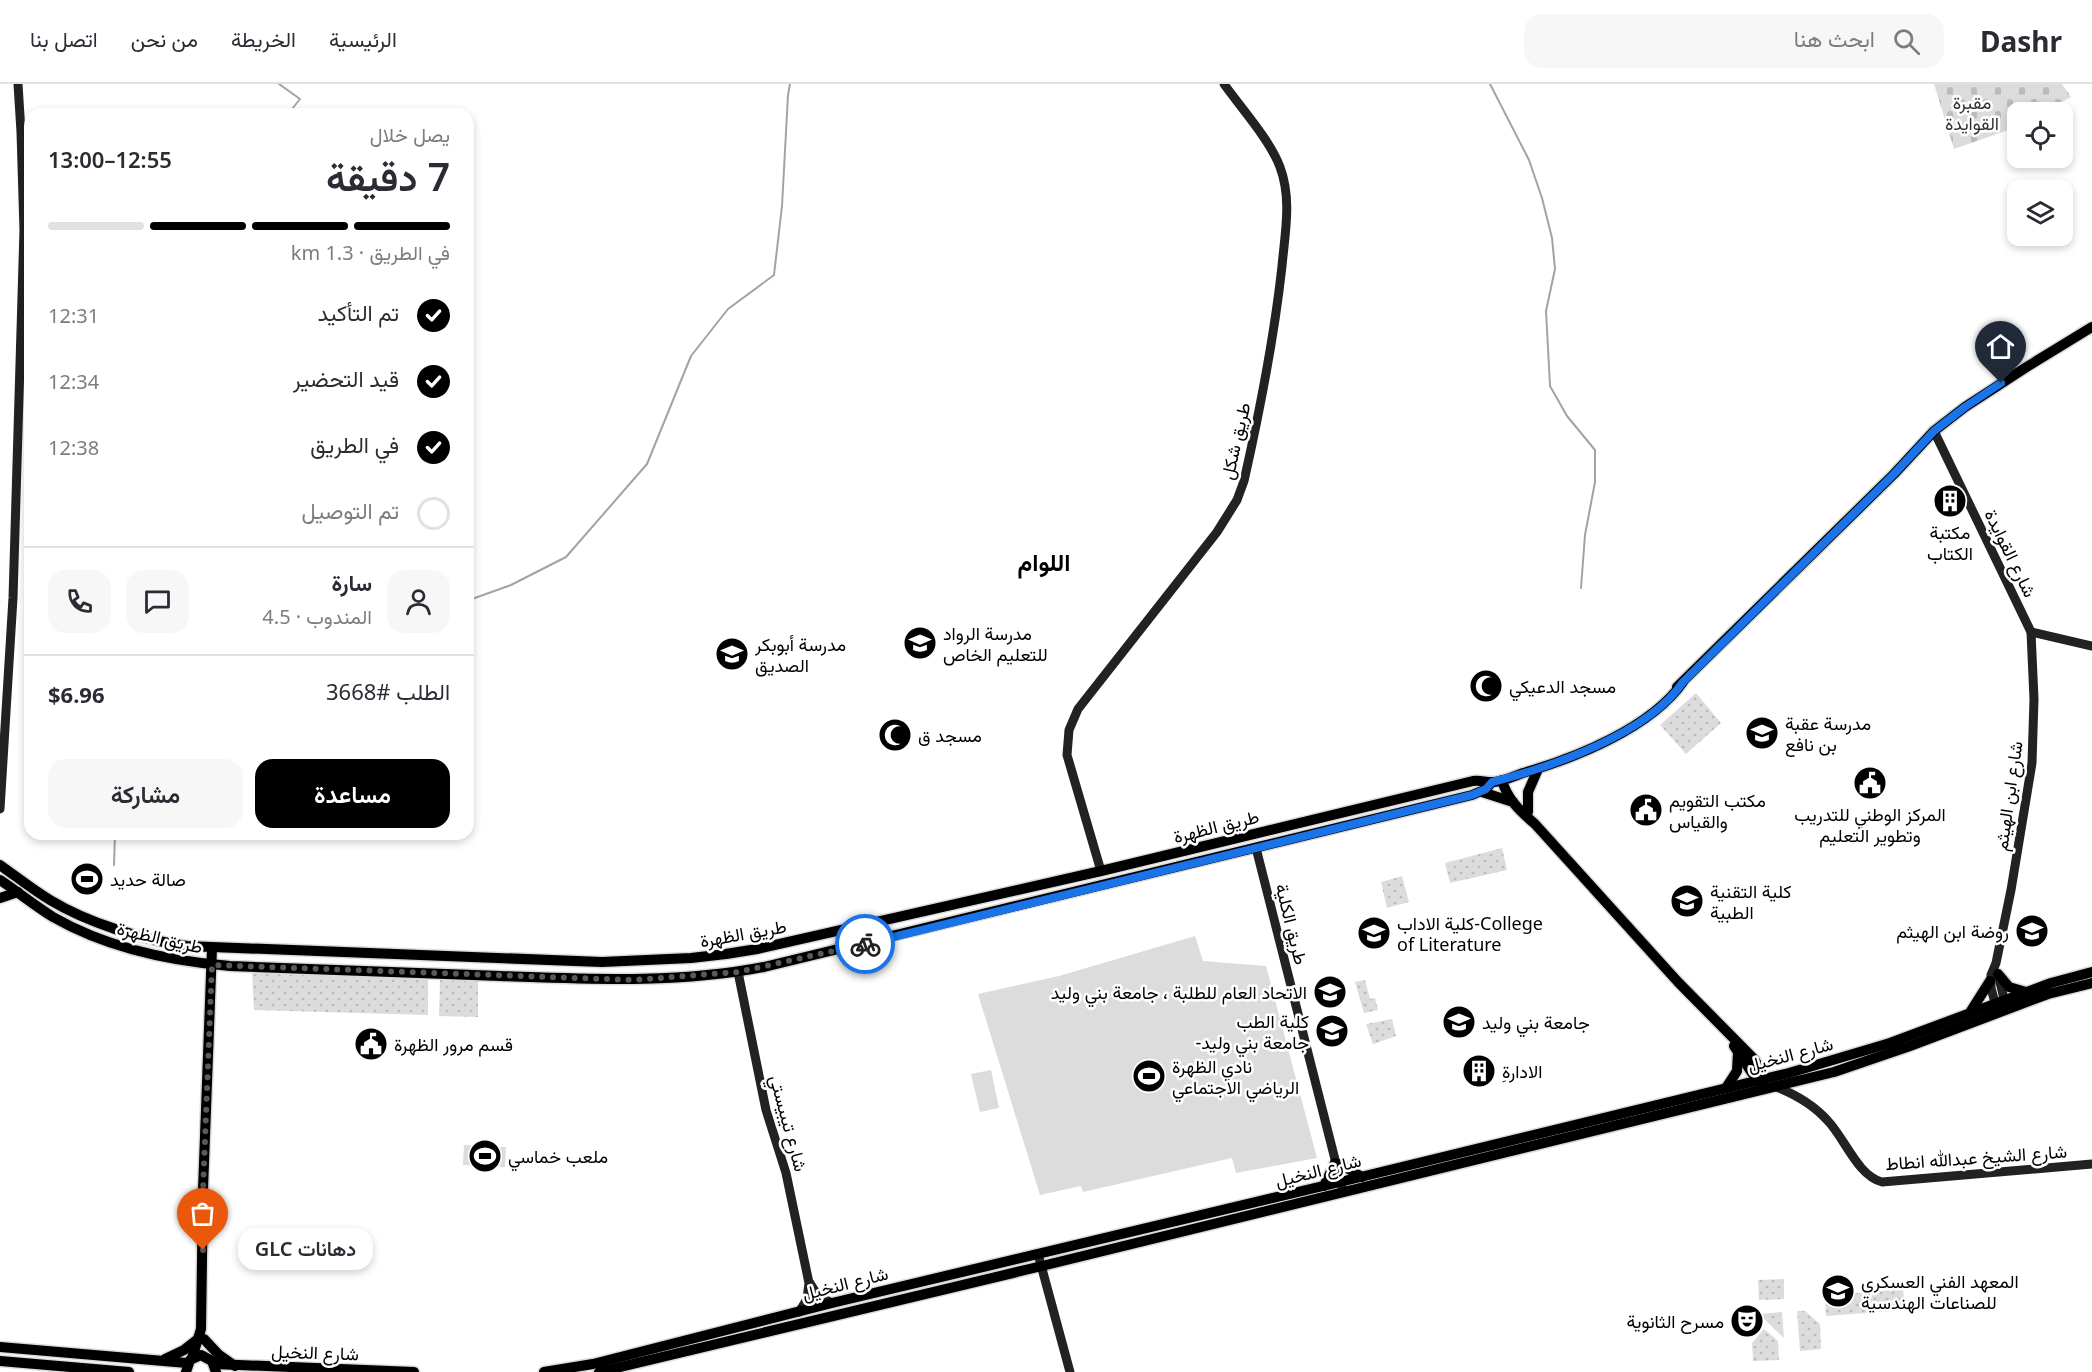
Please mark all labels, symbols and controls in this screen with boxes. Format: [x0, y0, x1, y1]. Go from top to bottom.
search box [1524, 14, 1944, 68]
text: Dashr [1980, 22, 2062, 60]
text: ابحث هنا [1794, 23, 1875, 53]
text: اتصل بنا [30, 25, 98, 53]
text: من نحن [131, 25, 198, 53]
text: الخريطة [231, 25, 296, 53]
text: الرئيسية [329, 25, 397, 53]
icon: search [1890, 25, 1923, 58]
park label: مقبرة القوايدة [1945, 90, 1999, 135]
map controls [2007, 102, 2073, 246]
button: locate [2007, 102, 2073, 168]
text: يصل خلال [370, 121, 450, 148]
text: 12:55–13:00 [48, 144, 172, 174]
text: 7 دقيقة [326, 149, 450, 202]
button: layers [2007, 180, 2073, 246]
text: في الطريق · 1.3 km [291, 239, 450, 266]
text: تم التأكيد [318, 297, 399, 327]
icon: check [417, 299, 450, 332]
text: 12:31 [48, 302, 99, 329]
pin [1975, 321, 2026, 383]
icon: home [1984, 330, 2017, 363]
text: قيد التحضير [293, 363, 399, 393]
icon: check [417, 365, 450, 398]
text: 12:34 [48, 368, 99, 395]
street label: طريق شكل [1215, 400, 1255, 482]
text: في الطريق [310, 429, 399, 459]
icon: check [417, 431, 450, 464]
text: 12:38 [48, 434, 99, 461]
building icon: مكتبة الكتاب [1932, 483, 1968, 519]
text: تم التوصيل [302, 495, 399, 525]
street label: شارع القوايدة [1979, 505, 2043, 601]
place label: مكتبة الكتاب [1927, 520, 1973, 565]
district label: اللوام [1018, 545, 1070, 579]
text: سارة [331, 567, 372, 597]
button: phone [48, 570, 111, 633]
button: chat [126, 570, 189, 633]
button: person [387, 570, 450, 633]
text: المندوب · 4.5 [262, 603, 372, 630]
place label: مدرسة الرواد للتعليم الخاص [943, 621, 1048, 667]
school or university icon: مدرسة الرواد للتعليم الخاص [902, 625, 938, 661]
place label: مدرسة أبوبكر الصديق [754, 632, 846, 677]
school or university icon: مدرسة أبوبكر الصديق [714, 636, 750, 672]
mosque icon: مسجد الدعيكي [1468, 668, 1504, 704]
place label: مسجد الدعيكي [1509, 674, 1616, 702]
text: الطلب #3668 [326, 676, 450, 706]
text: $6.96 [48, 679, 105, 709]
place label: مدرسة عقبة بن نافع [1785, 711, 1871, 757]
school or university icon: مدرسة عقبة بن نافع [1744, 715, 1780, 751]
mosque icon: مسجد ق [877, 717, 913, 753]
place label: مسجد ق [918, 723, 982, 747]
street label: شارع ابن الهيثم [1988, 739, 2029, 853]
button: مشاركة [48, 759, 243, 828]
button: مساعدة [255, 759, 450, 828]
public building icon: المركز الوطني للتدريب وتطوير التعليم [1852, 765, 1888, 801]
place label: مكتب التقويم والقياس [1669, 788, 1766, 833]
public building icon: مكتب التقويم والقياس [1628, 792, 1664, 828]
place label: المركز الوطني للتدريب وتطوير التعليم [1794, 802, 1946, 848]
street label: طريق الظهرة [1171, 804, 1261, 848]
sports icon: صالة حديد [69, 861, 105, 897]
place label: صالة حديد [110, 867, 186, 891]
place label: كلية التقنية الطبية [1710, 879, 1791, 924]
street label: طريق الكلية [1270, 881, 1314, 967]
school or university icon: كلية التقنية الطبية [1669, 883, 1705, 919]
place label: كلية الاداب-College of Literature [1397, 911, 1543, 956]
school or university icon: روضة ابن الهيثم [2014, 913, 2050, 949]
street label: طريق الظهرة [698, 914, 788, 952]
courier [835, 914, 895, 974]
street label: طريق الظهرة [115, 915, 205, 959]
school or university icon: كلية الاداب-College of Literature [1356, 915, 1392, 951]
place label: روضة ابن الهيثم [1896, 919, 2009, 944]
icon: bike [849, 928, 882, 961]
school or university icon: الاتحاد العام للطلبة ، جامعة بني وليد [1312, 974, 1348, 1010]
place label: الاتحاد العام للطلبة ، جامعة بني وليد [1051, 980, 1307, 1008]
school or university icon: جامعة بني وليد [1441, 1004, 1477, 1040]
place label: كلية الطب -جامعة بني وليد [1196, 1009, 1309, 1058]
place label: جامعة بني وليد [1482, 1010, 1590, 1038]
school or university icon: كلية الطب -جامعة بني وليد [1314, 1013, 1350, 1049]
public building icon: قسم مرور الظهرة [353, 1026, 389, 1062]
street label: شارع النخيل [1744, 1031, 1836, 1078]
place label: قسم مرور الظهرة [394, 1032, 513, 1057]
building icon: ِالادارة [1461, 1053, 1497, 1089]
place label: نادي الظهرة الرياضي الاجتماعي [1172, 1054, 1299, 1103]
sports icon: نادي الظهرة الرياضي الاجتماعي [1131, 1058, 1167, 1094]
place label: ِالادارة [1502, 1059, 1542, 1083]
street label: شارع تيبيستي [761, 1072, 813, 1175]
sports icon: ملعب خماسي [467, 1138, 503, 1174]
street label: شارع الشيخ عبدالله انطاط [1884, 1139, 2068, 1176]
place label: ملعب خماسي [508, 1144, 608, 1172]
street label: شارع النخيل [1273, 1148, 1364, 1193]
pin [177, 1188, 228, 1250]
icon: bag [186, 1197, 219, 1230]
callout: دهانات GLC [239, 1229, 374, 1271]
text: دهانات GLC [255, 1235, 356, 1262]
street label: شارع النخيل [800, 1261, 891, 1306]
place label: المعهد الفني العسكري للصناعات الهندسية [1861, 1269, 2019, 1314]
school or university icon: المعهد الفني العسكري للصناعات الهندسية [1820, 1273, 1856, 1309]
theatre icon: مسرح الثانوية [1729, 1303, 1765, 1339]
place label: مسرح الثانوية [1626, 1309, 1724, 1334]
street label: شارع النخيل [271, 1338, 359, 1367]

